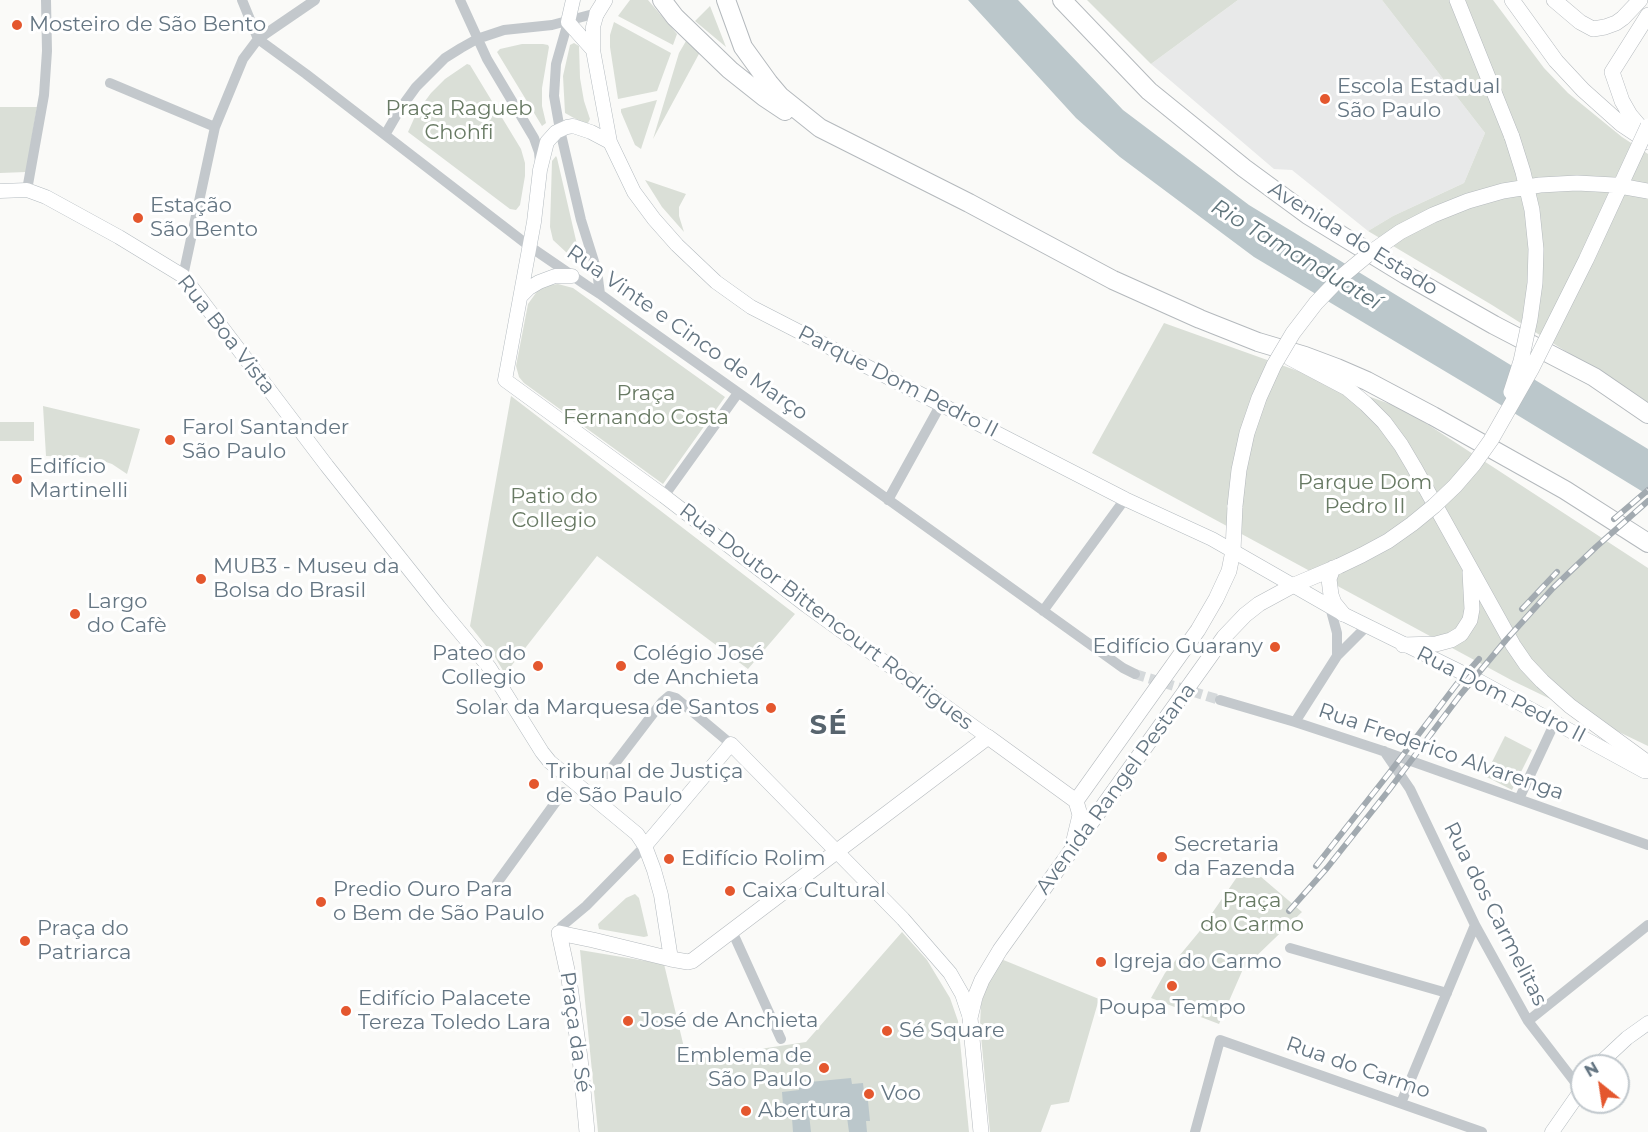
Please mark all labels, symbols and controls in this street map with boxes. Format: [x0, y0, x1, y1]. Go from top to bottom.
place label: Mosteiro de São Bento [29, 12, 266, 38]
marker: Mosteiro de São Bento [10, 18, 24, 32]
place label: Escola Estadual São Paulo [1337, 74, 1500, 124]
marker: Escola Estadual São Paulo [1318, 92, 1332, 106]
park label: Praça Ragueb Chohfi [385, 96, 533, 146]
street label: Avenida do Estado [1264, 177, 1442, 301]
place label: Estação São Bento [150, 193, 258, 243]
water label: Rio Tamanduateí [1206, 194, 1386, 316]
marker: Estação São Bento [131, 211, 145, 225]
street label: Rua Vinte e Cinco de Março [562, 240, 812, 426]
street label: Rua Boa Vista [172, 270, 280, 400]
street label: Parque Dom Pedro II [794, 321, 1002, 443]
park label: Praça Fernando Costa [563, 381, 729, 431]
place label: Farol Santander São Paulo [182, 415, 349, 465]
marker: Farol Santander São Paulo [163, 433, 177, 447]
place label: Edifício Martinelli [29, 454, 128, 504]
park label: Parque Dom Pedro II [1298, 470, 1432, 520]
marker: Edifício Martinelli [10, 472, 24, 486]
park label: Patio do Collegio [510, 484, 598, 534]
street label: Rua Doutor Bittencourt Rodrigues [674, 498, 978, 736]
place label: MUB3 - Museu da Bolsa do Brasil [213, 554, 400, 604]
marker: MUB3 - Museu da Bolsa do Brasil [194, 572, 208, 586]
place label: Largo do Cafè [87, 589, 167, 639]
marker: Largo do Cafè [68, 607, 82, 621]
place label: Edifício Guarany [1093, 634, 1263, 660]
marker: Edifício Guarany [1268, 640, 1282, 654]
place label: Pateo do Collegio [432, 641, 526, 691]
place label: Colégio José de Anchieta [633, 641, 764, 691]
street label: Rua Dom Pedro II [1412, 641, 1590, 749]
marker: Pateo do Collegio [531, 659, 545, 673]
marker: Colégio José de Anchieta [614, 659, 628, 673]
street label: Avenida Rangel Pestana [1031, 678, 1201, 900]
place label: Solar da Marquesa de Santos [456, 695, 759, 721]
street label: Rua Frederico Alvarenga [1315, 698, 1567, 806]
marker: Solar da Marquesa de Santos [764, 701, 778, 715]
district label: SÉ [810, 710, 848, 742]
place label: Tribunal de Justiça de São Paulo [546, 759, 743, 809]
marker: Tribunal de Justiça de São Paulo [527, 777, 541, 791]
street label: Rua dos Carmelitas [1438, 818, 1552, 1010]
place label: Secretaria da Fazenda [1174, 832, 1295, 882]
place label: Edifício Rolim [681, 846, 825, 872]
marker: Secretaria da Fazenda [1155, 850, 1169, 864]
marker: Edifício Rolim [662, 852, 676, 866]
place label: Predio Ouro Para o Bem de São Paulo [333, 877, 544, 927]
place label: Caixa Cultural [742, 878, 886, 904]
marker: Caixa Cultural [723, 884, 737, 898]
park label: Praça do Carmo [1200, 888, 1304, 938]
marker: Predio Ouro Para o Bem de São Paulo [314, 895, 328, 909]
place label: Praça do Patriarca [37, 916, 131, 966]
marker: Praça do Patriarca [18, 934, 32, 948]
place label: Igreja do Carmo [1113, 949, 1282, 975]
marker: Igreja do Carmo [1094, 955, 1108, 969]
street label: Praça da Sé [554, 970, 596, 1094]
marker: Poupa Tempo [1165, 979, 1179, 993]
place label: Edifício Palacete Tereza Toledo Lara [358, 986, 551, 1036]
place label: Poupa Tempo [1098, 995, 1246, 1021]
marker: Edifício Palacete Tereza Toledo Lara [339, 1004, 353, 1018]
place label: José de Anchieta [640, 1008, 818, 1034]
marker: José de Anchieta [621, 1014, 635, 1028]
place label: Sé Square [899, 1018, 1005, 1044]
marker: Sé Square [880, 1024, 894, 1038]
street label: Rua do Carmo [1283, 1032, 1433, 1104]
place label: Emblema de São Paulo [676, 1043, 812, 1093]
north arrow [1570, 1054, 1630, 1114]
text: N [1581, 1058, 1602, 1081]
marker: Emblema de São Paulo [817, 1061, 831, 1075]
place label: Voo [881, 1081, 921, 1107]
marker: Voo [862, 1087, 876, 1101]
place label: Abertura [758, 1098, 851, 1124]
marker: Abertura [739, 1104, 753, 1118]

